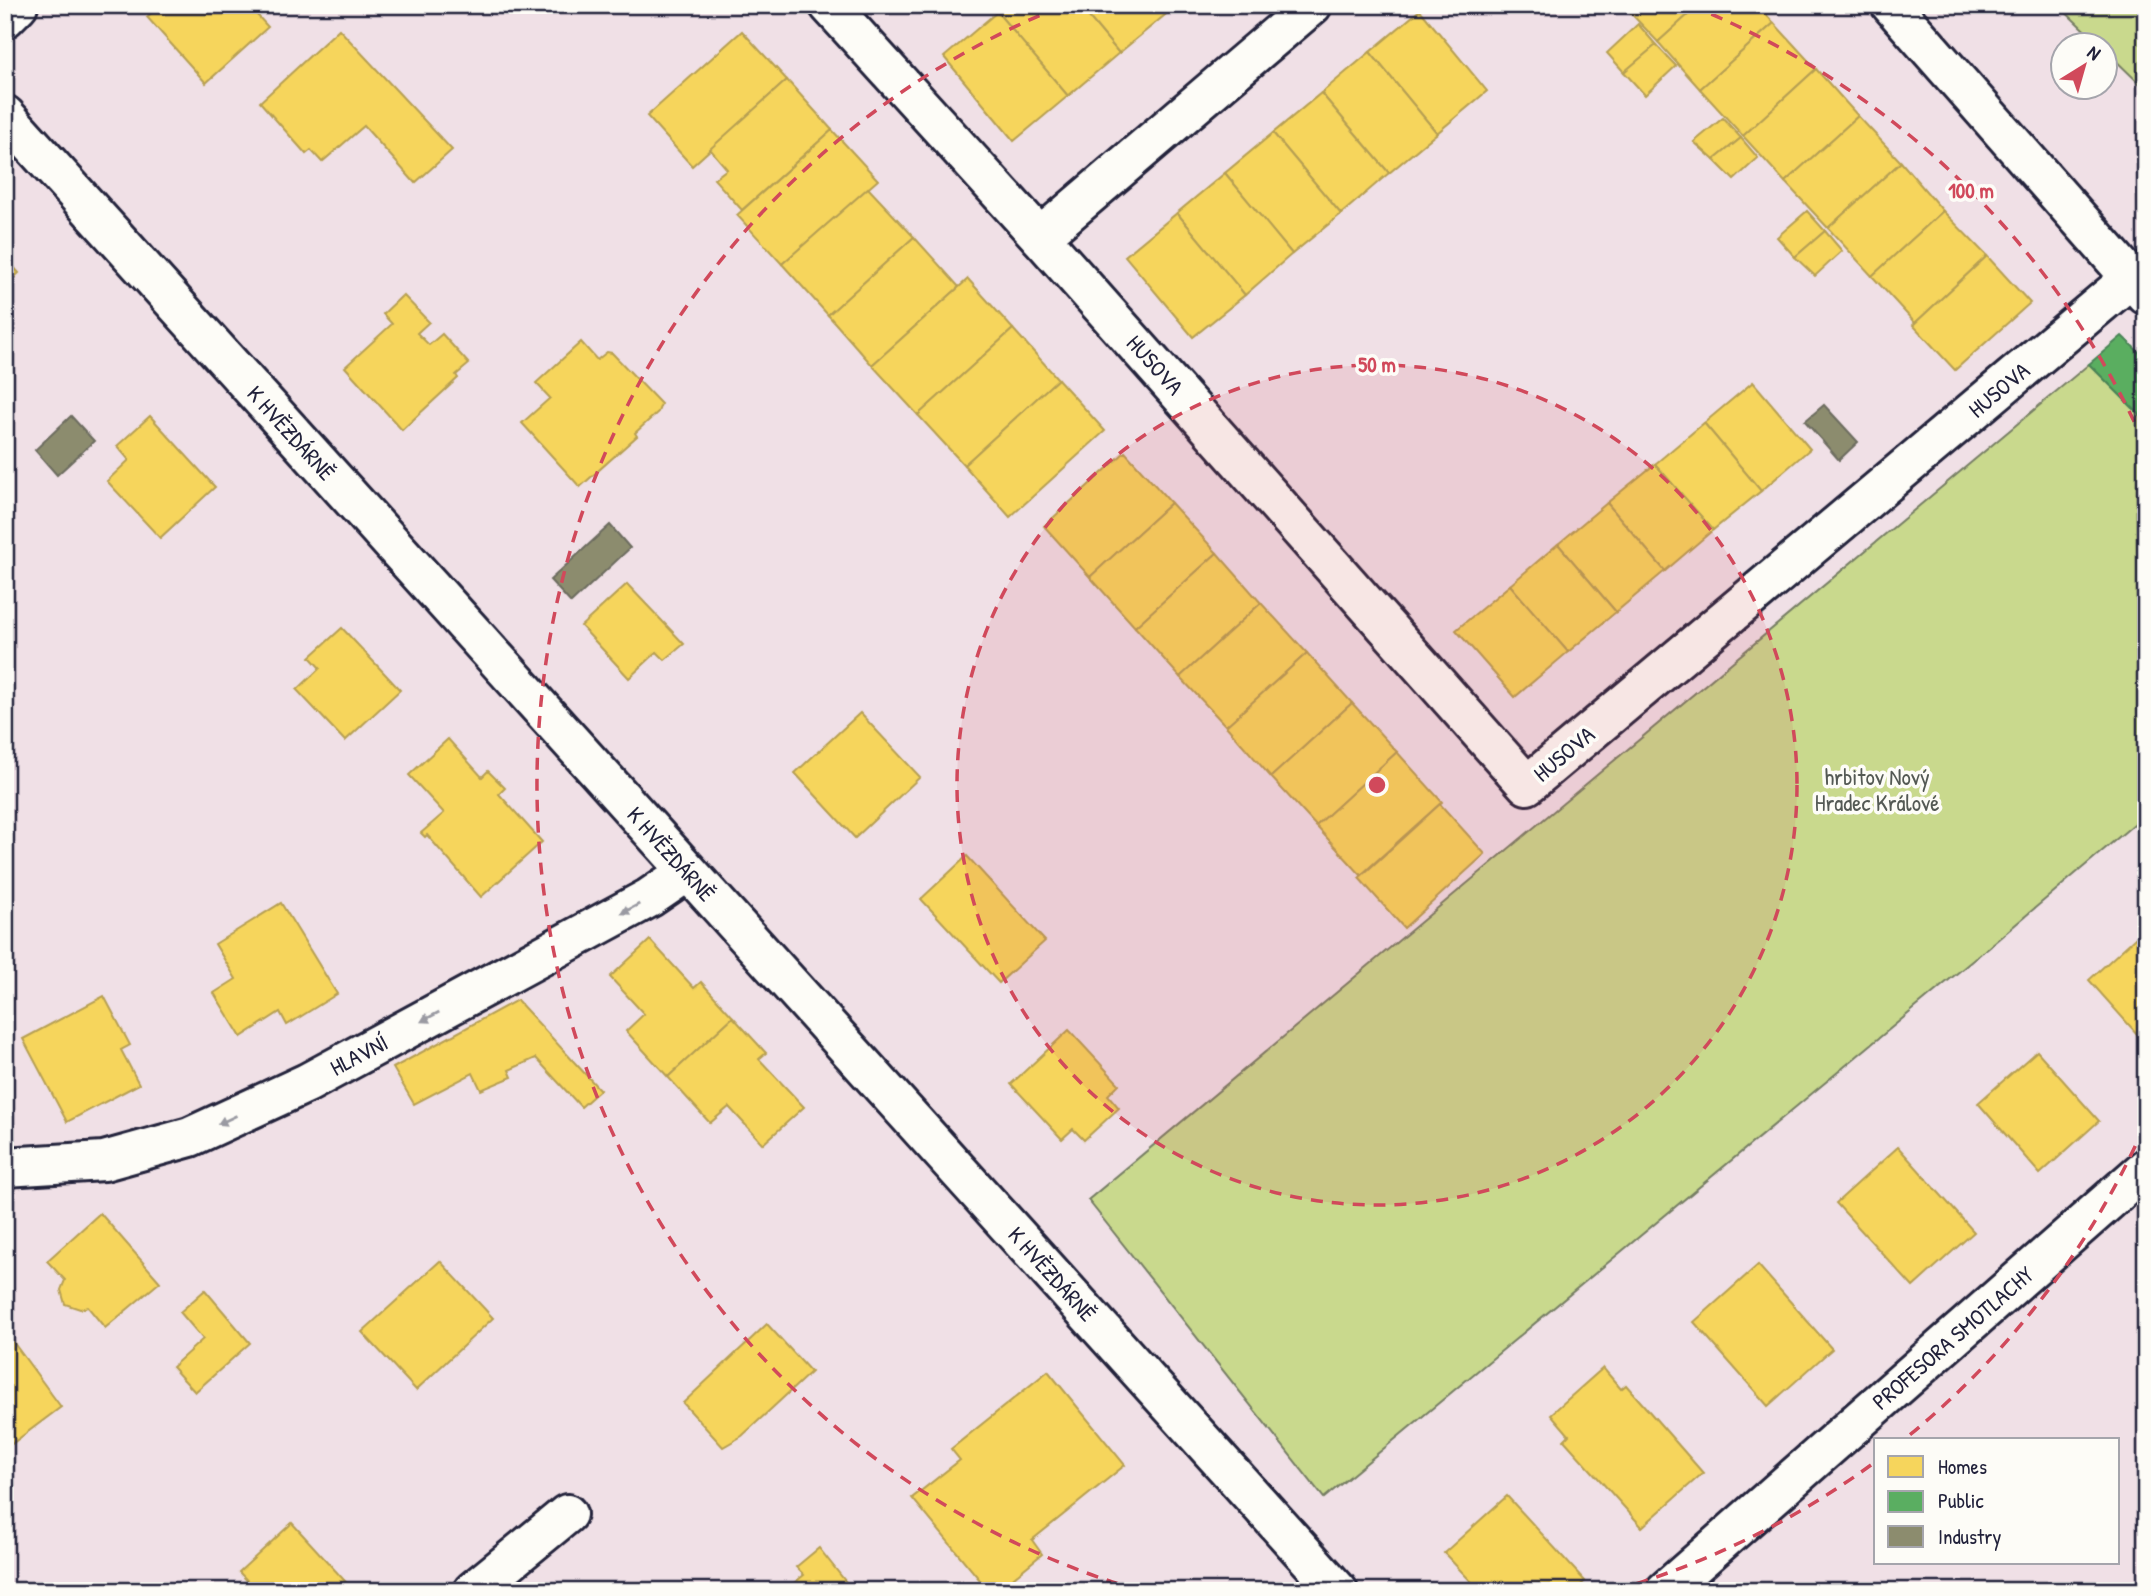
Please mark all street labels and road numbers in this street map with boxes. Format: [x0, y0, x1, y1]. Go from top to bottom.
street label: HUSOVA [1120, 328, 1191, 401]
street label: HUSOVA [1962, 355, 2036, 424]
street label: K HVĚZDÁRNĚ [240, 379, 342, 487]
street label: HUSOVA [1527, 719, 1601, 788]
street label: K HVĚZDÁRNĚ [620, 800, 722, 908]
street label: HLAVNÍ [325, 1027, 393, 1083]
street label: K HVĚZDÁRNĚ [1001, 1220, 1103, 1328]
street label: PROFESORA SMOTLACHY [1865, 1259, 2040, 1416]

